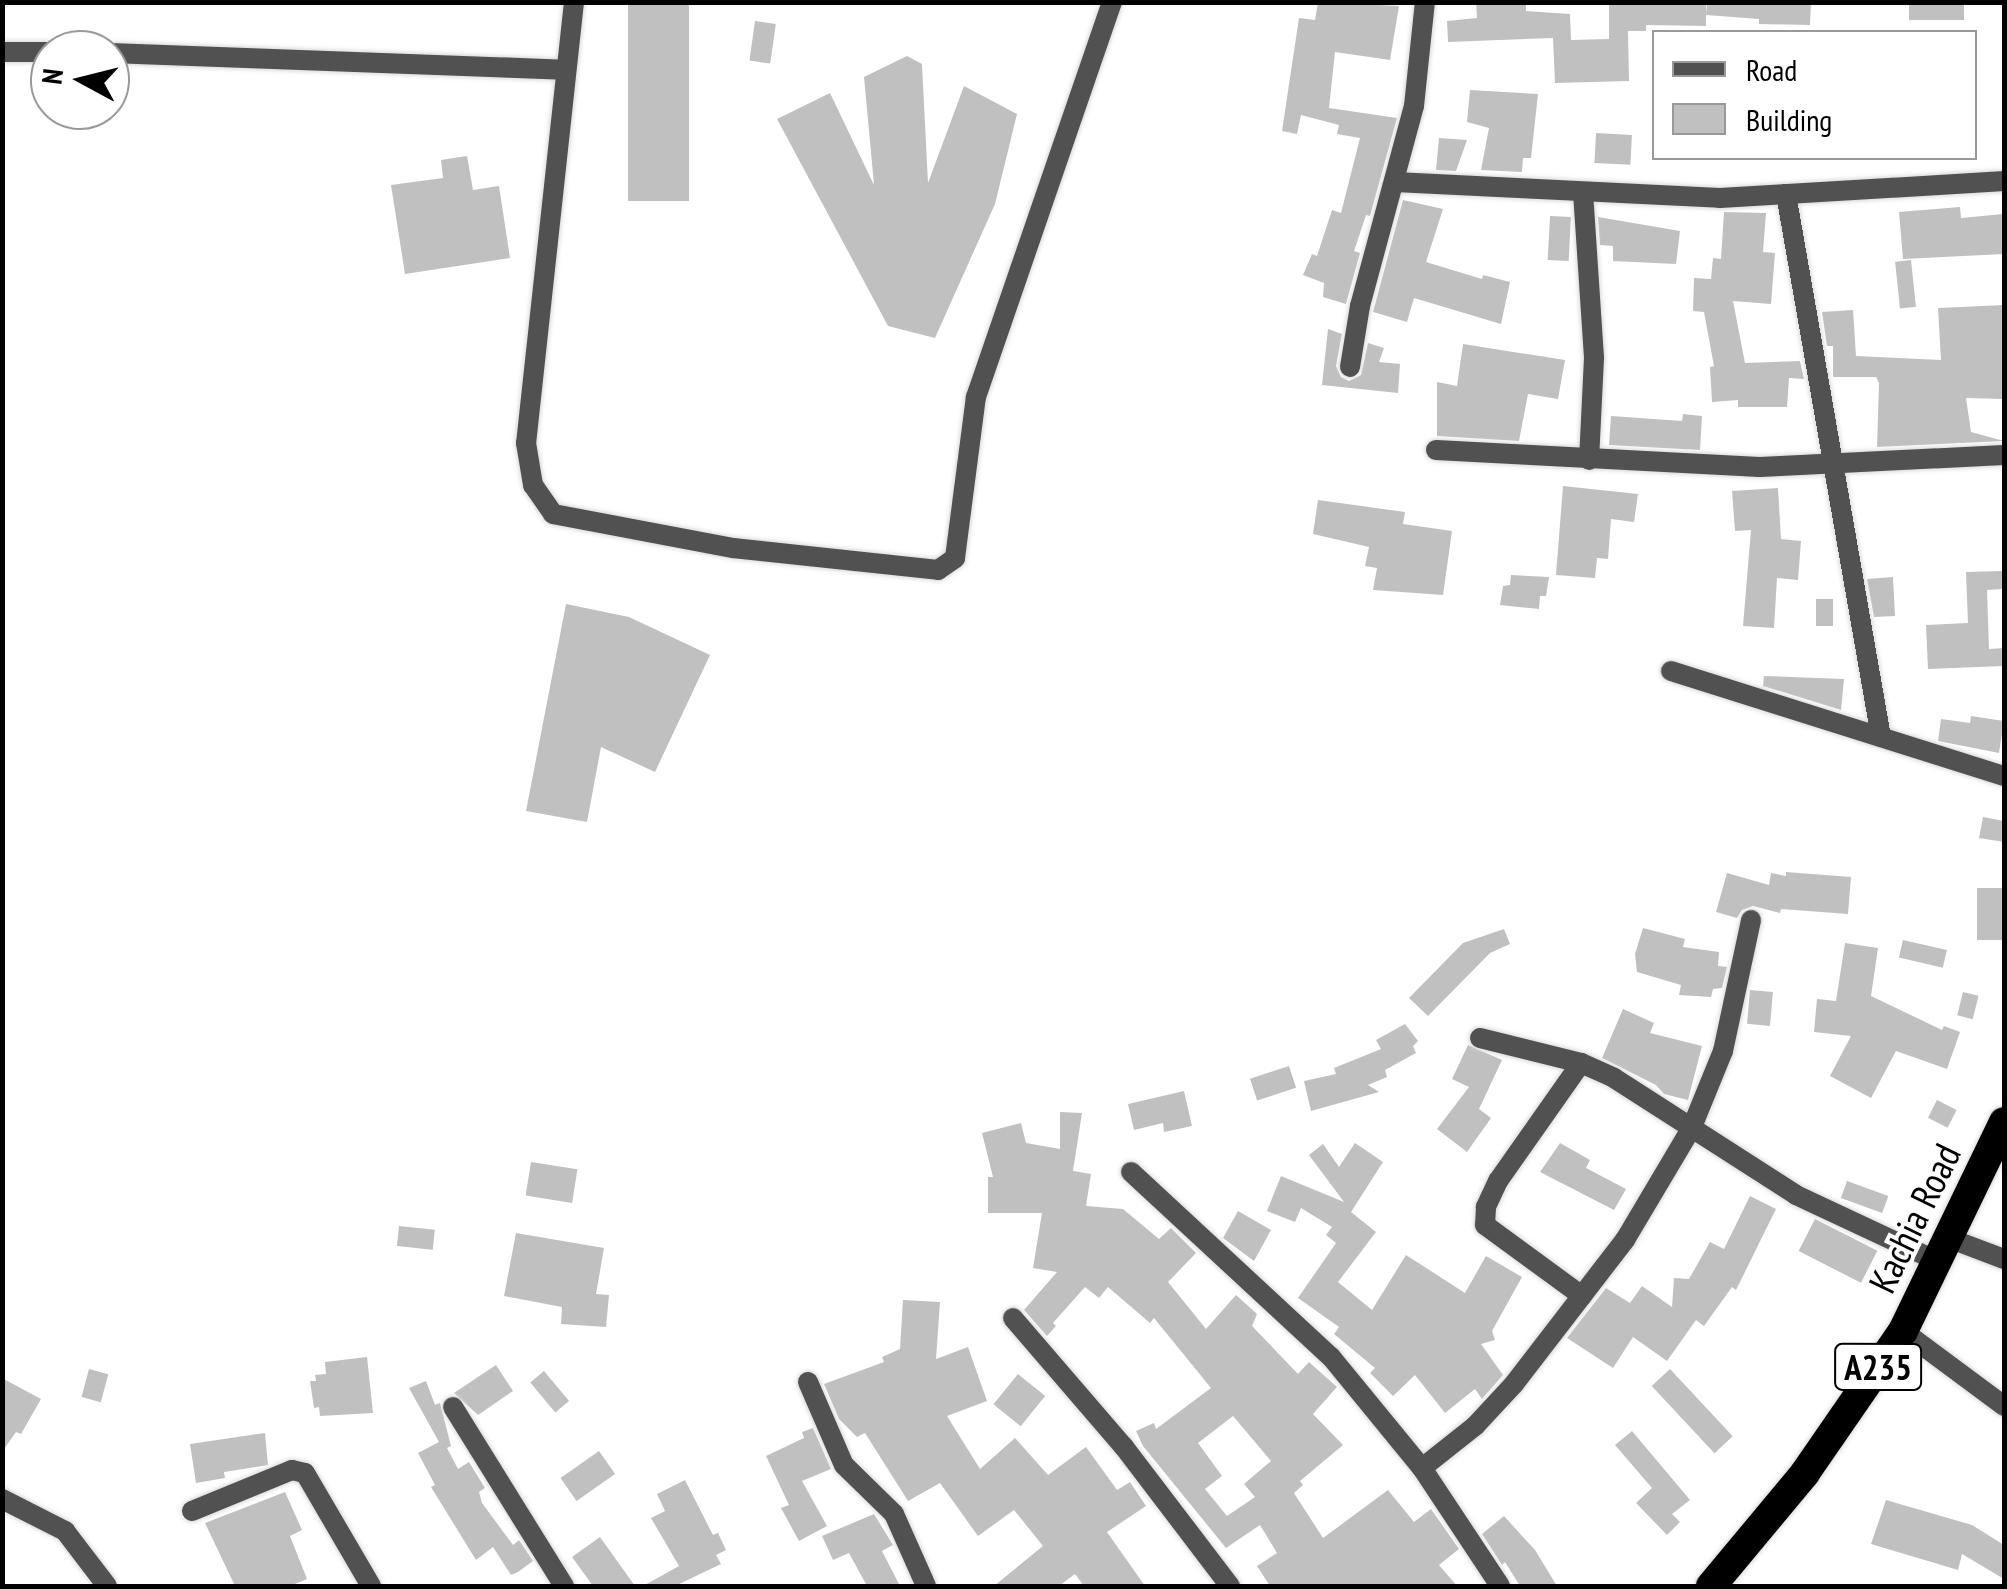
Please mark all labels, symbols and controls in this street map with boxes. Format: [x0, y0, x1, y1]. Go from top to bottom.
north arrow [30, 30, 130, 130]
legend [1652, 30, 1977, 160]
text: Road [1746, 50, 1797, 89]
text: N [32, 67, 71, 86]
text: Building [1746, 100, 1832, 139]
street label: Kachia Road [1859, 1136, 1969, 1300]
road number: A235 [1833, 1337, 1923, 1397]

